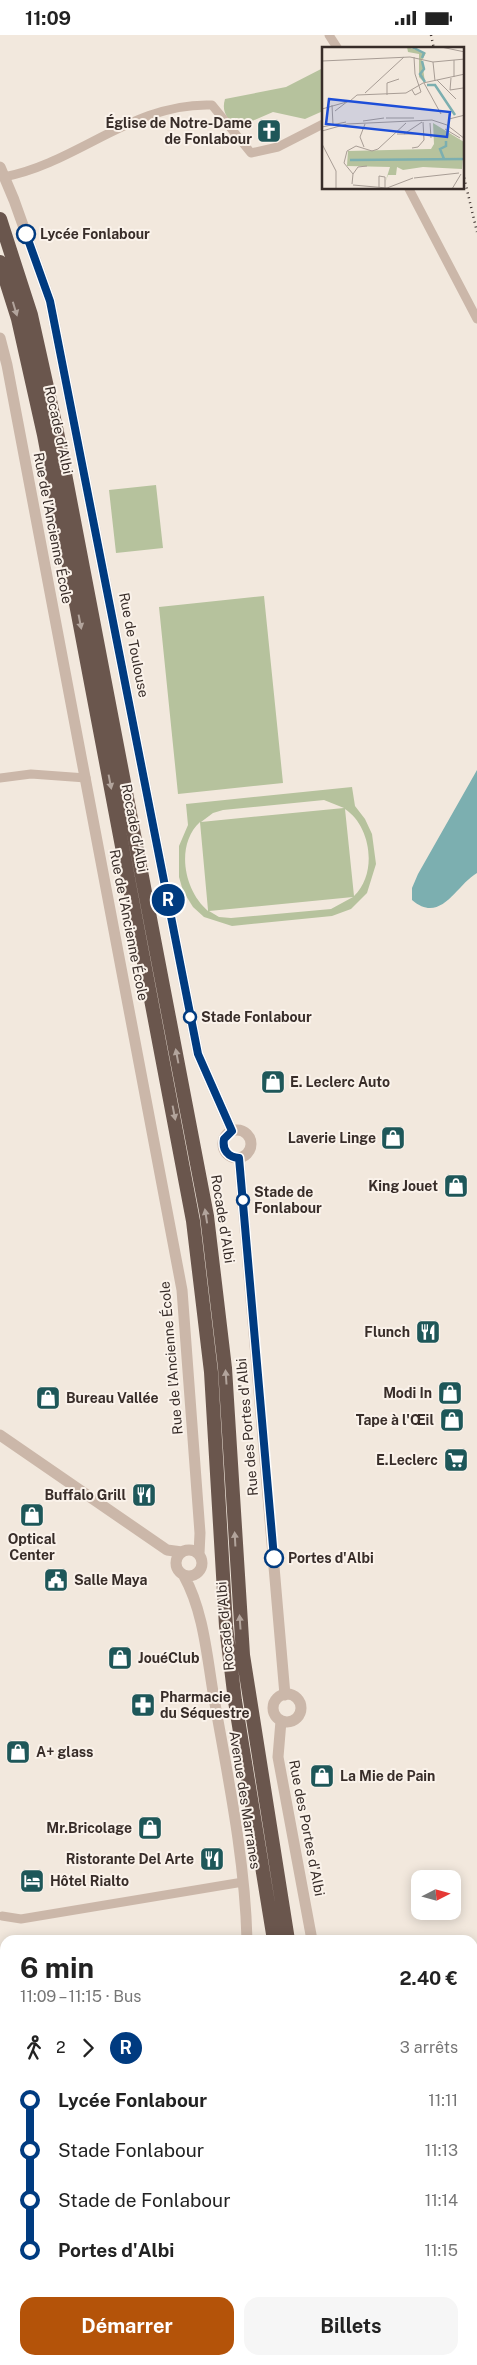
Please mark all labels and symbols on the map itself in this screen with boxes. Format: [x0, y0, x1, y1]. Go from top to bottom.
inset map [322, 47, 464, 190]
place label: Église de Notre-Dame de Fonlabour [106, 114, 252, 147]
church icon: Église de Notre-Dame de Fonlabour [256, 118, 282, 144]
marker: Lycée Fonlabour [16, 224, 36, 244]
place label: Lycée Fonlabour [40, 226, 150, 242]
one-way arrow [11, 302, 19, 317]
street label: Rocade d'Albi [42, 385, 76, 475]
street label: Rue de l’Ancienne École [30, 451, 77, 605]
street label: Rue de Toulouse [116, 591, 152, 699]
one-way arrow [76, 614, 84, 630]
one-way arrow [107, 774, 115, 790]
street label: Rocade d'Albi [119, 783, 151, 873]
street label: Rue de l’Ancienne École [106, 848, 153, 1002]
line badge: R [152, 884, 184, 916]
place label: Stade Fonlabour [201, 1009, 312, 1025]
marker: Stade Fonlabour [183, 1010, 197, 1024]
one-way arrow [173, 1047, 181, 1063]
shop icon: E. Leclerc Auto [260, 1069, 286, 1095]
place label: E. Leclerc Auto [290, 1074, 390, 1090]
one-way arrow [170, 1106, 178, 1121]
shop icon: Laverie Linge [380, 1125, 406, 1151]
place label: Laverie Linge [288, 1130, 376, 1146]
shop icon: King Jouet [443, 1173, 469, 1199]
street label: Rocade d'Albi [208, 1174, 238, 1264]
place label: King Jouet [368, 1178, 438, 1194]
place label: Stade de Fonlabour [254, 1184, 322, 1216]
marker: Stade de Fonlabour [236, 1193, 250, 1207]
one-way arrow [202, 1207, 210, 1223]
street label: Rue de l’Ancienne École [155, 1281, 186, 1435]
restaurant icon: Flunch [415, 1319, 441, 1345]
place label: Flunch [364, 1324, 410, 1340]
street label: Rue des Portes d'Albi [233, 1357, 261, 1497]
one-way arrow [221, 1369, 229, 1385]
shop icon: Modi In [437, 1380, 463, 1406]
shop icon: Bureau Vallée [35, 1385, 61, 1411]
place label: Modi In [383, 1385, 432, 1401]
place label: Bureau Vallée [66, 1390, 159, 1406]
shop icon: Tape à l'Œil [439, 1407, 465, 1433]
place label: Tape à l'Œil [356, 1412, 434, 1428]
supermarket icon: E.Leclerc [443, 1447, 469, 1473]
place label: E.Leclerc [376, 1452, 438, 1468]
restaurant icon: Buffalo Grill [131, 1482, 157, 1508]
place label: Buffalo Grill [44, 1487, 126, 1503]
shop icon: Optical Center [19, 1502, 45, 1528]
place label: Optical Center [8, 1531, 57, 1563]
one-way arrow [231, 1531, 239, 1547]
marker: Portes d'Albi [264, 1548, 284, 1568]
place label: Portes d'Albi [288, 1550, 374, 1566]
public building icon: Salle Maya [43, 1567, 69, 1593]
place label: Salle Maya [74, 1572, 147, 1588]
street label: Rocade d'Albi [213, 1581, 237, 1671]
one-way arrow [236, 1613, 244, 1629]
shop icon: JouéClub [107, 1645, 133, 1671]
place label: JouéClub [138, 1650, 199, 1666]
place label: Pharmacie du Séquestre [160, 1689, 250, 1721]
pharmacy icon: Pharmacie du Séquestre [130, 1692, 156, 1718]
street label: Avenue des Marranes [226, 1730, 264, 1870]
shop icon: A+ glass [5, 1739, 31, 1765]
place label: A+ glass [36, 1744, 93, 1760]
street label: Rue des Portes d'Albi [286, 1759, 328, 1897]
shop icon: La Mie de Pain [309, 1763, 335, 1789]
place label: La Mie de Pain [340, 1768, 435, 1784]
shop icon: Mr.Bricolage [137, 1815, 163, 1841]
place label: Mr.Bricolage [46, 1820, 132, 1836]
restaurant icon: Ristorante Del Arte [199, 1846, 225, 1872]
place label: Ristorante Del Arte [66, 1851, 194, 1867]
hotel icon: Hôtel Rialto [19, 1868, 45, 1894]
north arrow [411, 1870, 461, 1920]
place label: Hôtel Rialto [50, 1873, 129, 1889]

